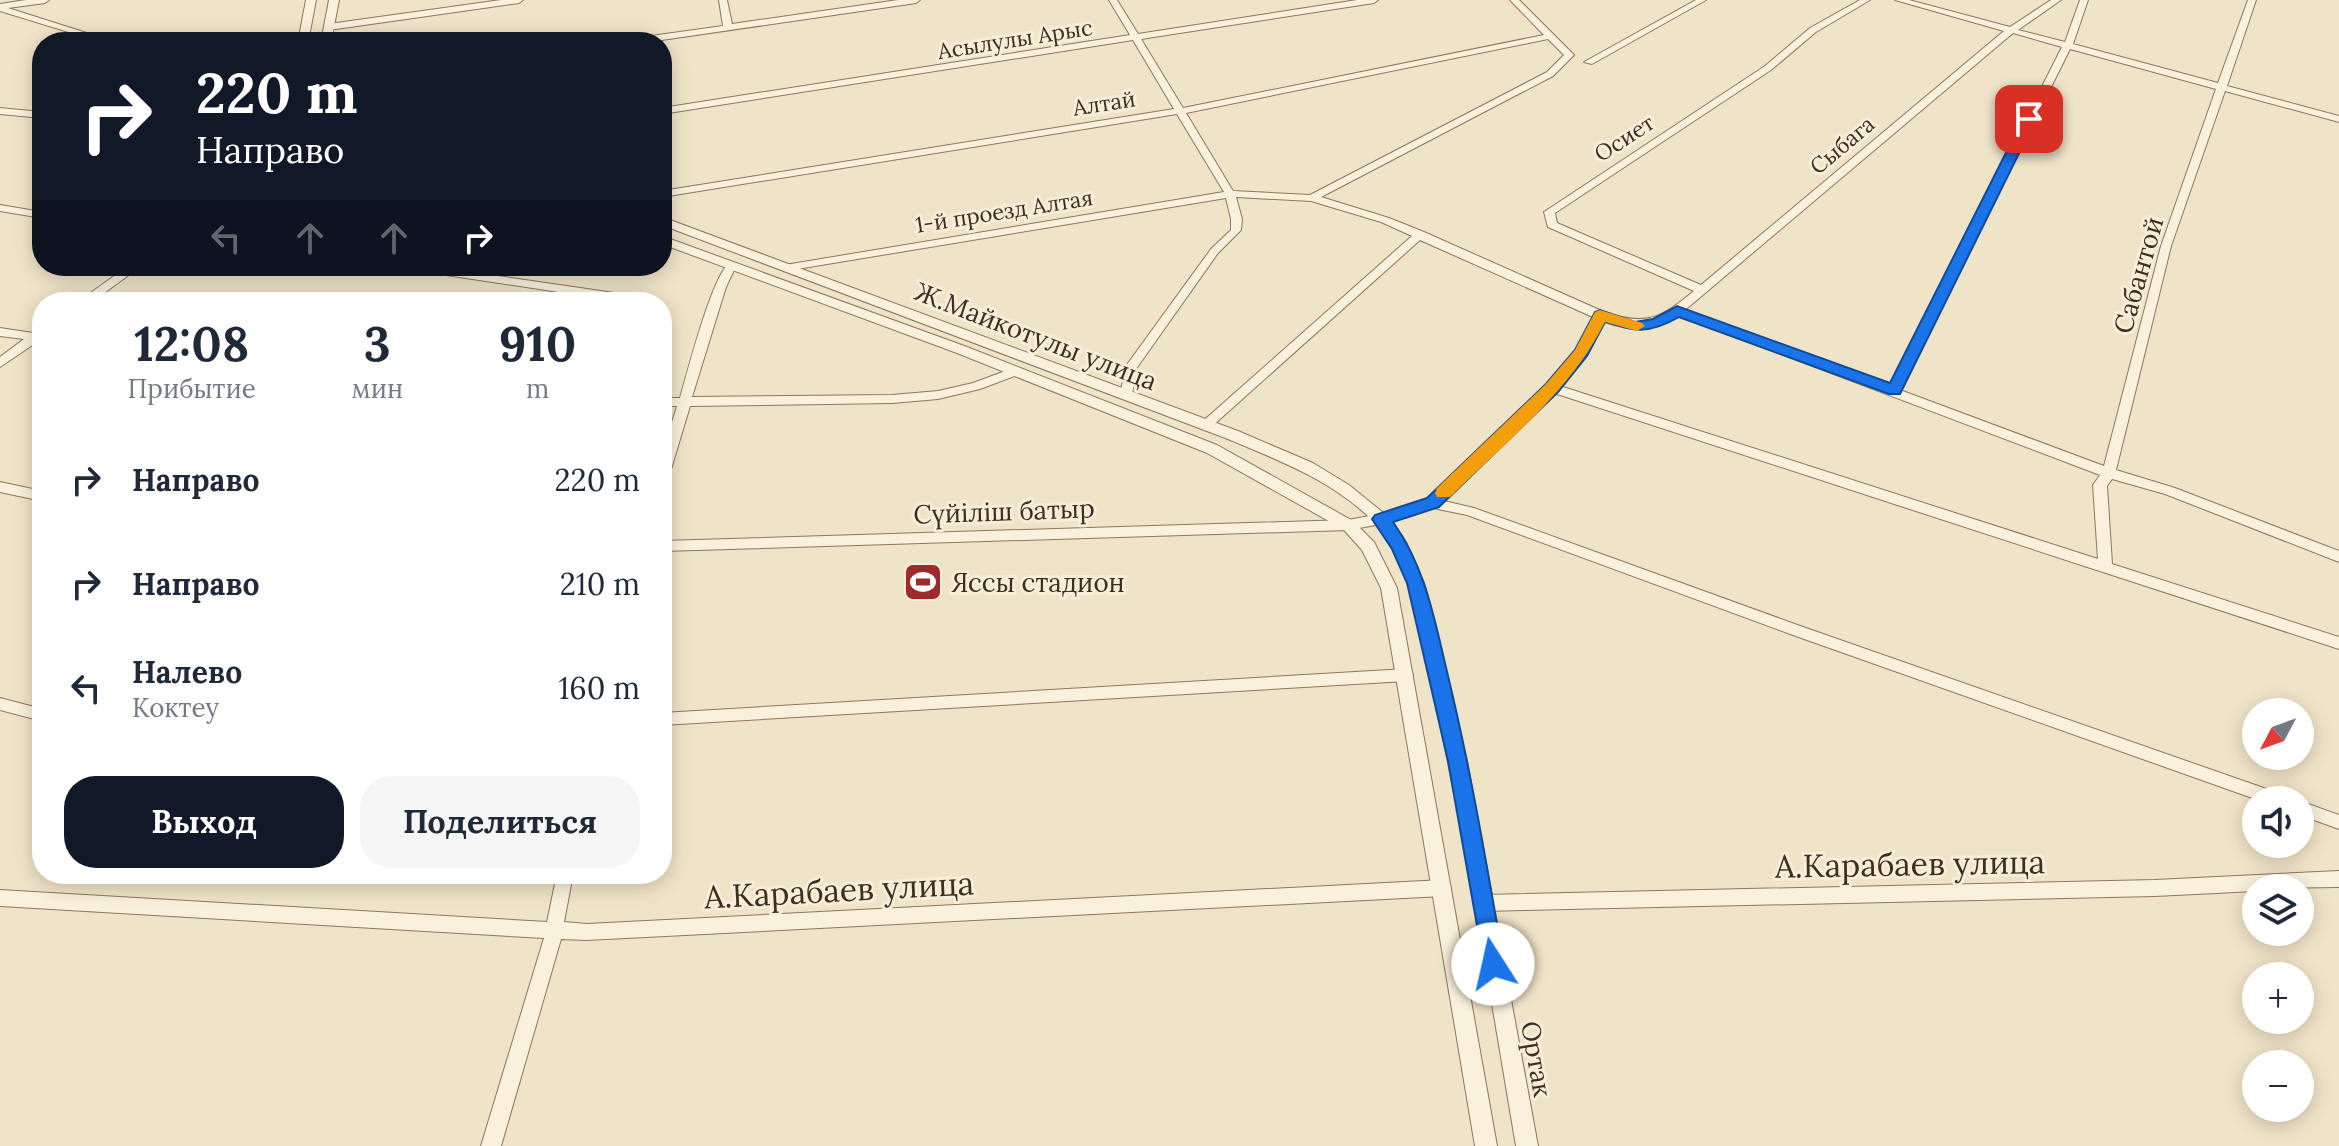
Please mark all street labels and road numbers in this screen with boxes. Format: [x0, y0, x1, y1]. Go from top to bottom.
street label: Асылулы Арыс [935, 13, 1094, 65]
street label: Алтай [1070, 84, 1137, 122]
street label: Осиет [1589, 108, 1659, 168]
street label: Сыбага [1804, 110, 1880, 180]
street label: 1-й проезд Алтая [913, 183, 1095, 239]
street label: Сабантой [2106, 213, 2170, 337]
street label: Ж.Майкотулы улица [910, 275, 1162, 397]
street label: Сүйіліш батыр [913, 491, 1095, 531]
street label: А.Карабаев улица [1774, 841, 2045, 887]
street label: А.Карабаев улица [702, 862, 975, 918]
street label: Ортак [1514, 1019, 1560, 1100]

